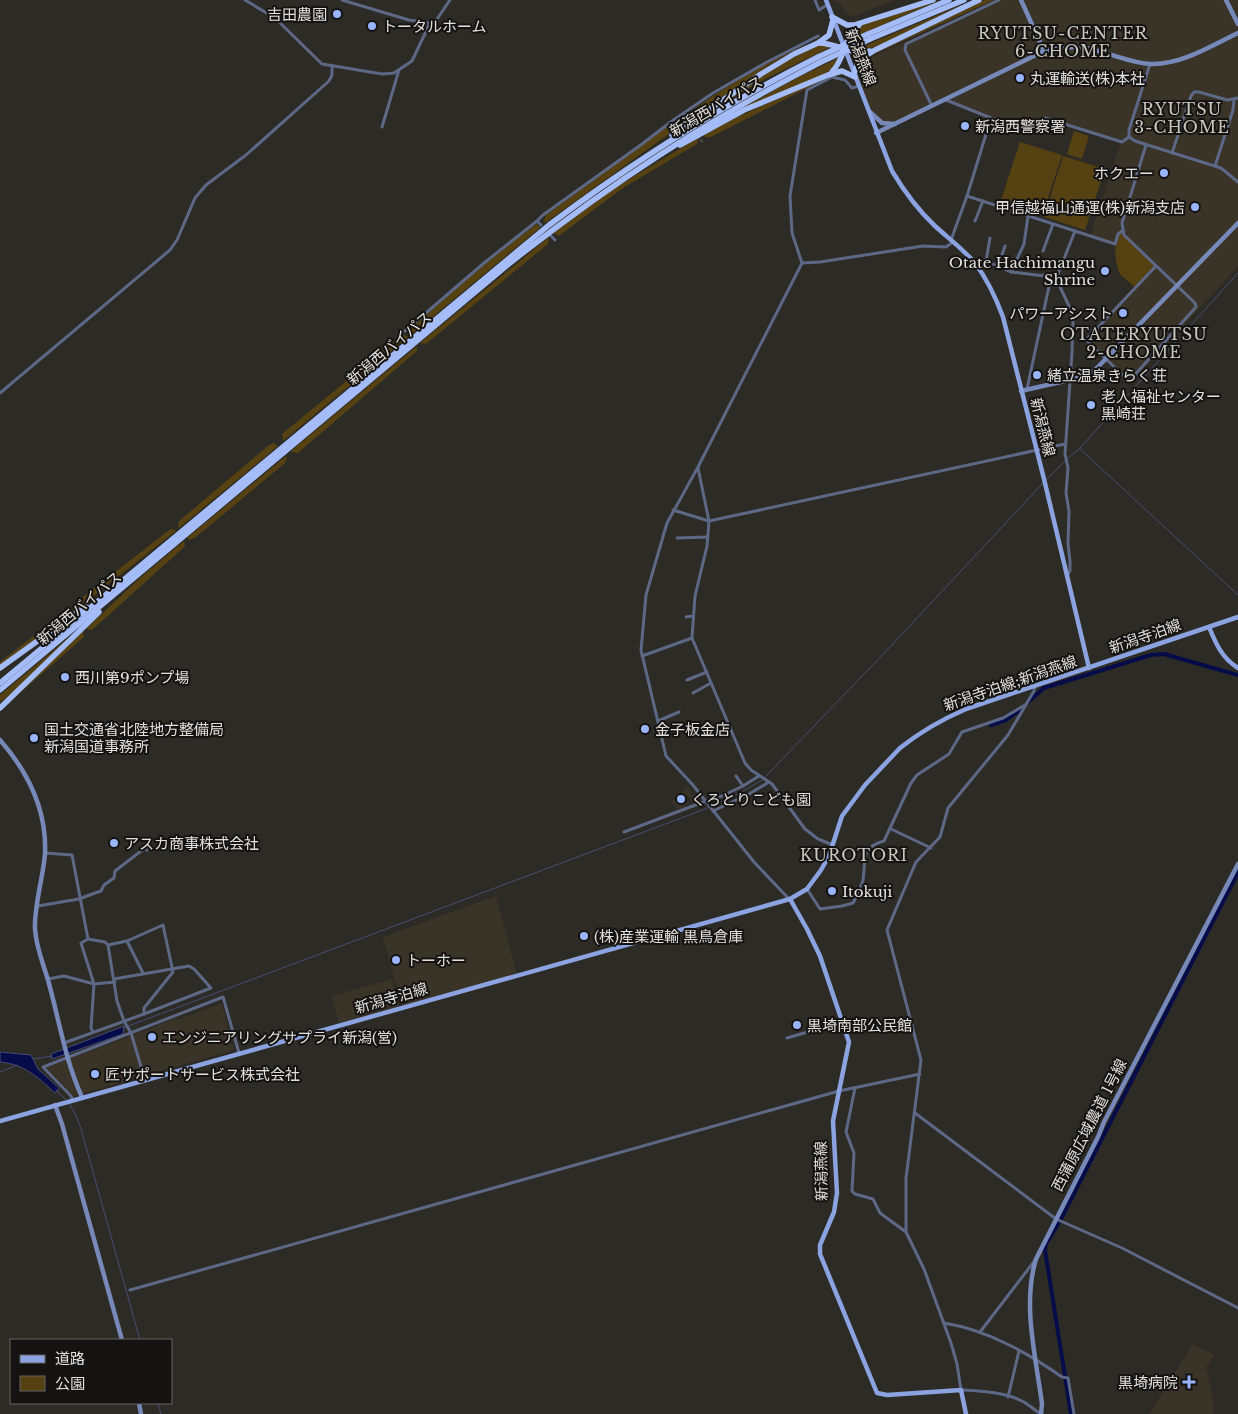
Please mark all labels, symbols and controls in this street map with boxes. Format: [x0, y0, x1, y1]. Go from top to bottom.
place label: 吉田農園 [267, 5, 327, 24]
marker: 吉田農園 [331, 8, 343, 20]
place label: トータルホーム [382, 17, 487, 36]
marker: トータルホーム [366, 20, 378, 32]
district label: RYUTSU-CENTER 6-CHOME [978, 23, 1149, 61]
street label: 新潟燕線 [841, 26, 881, 88]
place label: 丸運輸送(株)本社 [1030, 69, 1145, 88]
street label: 新潟西バイパス [666, 72, 766, 140]
marker: 丸運輸送(株)本社 [1014, 72, 1026, 84]
district label: RYUTSU 3-CHOME [1134, 99, 1230, 137]
place label: 新潟西警察署 [975, 117, 1065, 136]
marker: 新潟西警察署 [959, 120, 971, 132]
place label: ホクエー [1094, 164, 1154, 183]
marker: ホクエー [1158, 167, 1170, 179]
place label: 甲信越福山通運(株)新潟支店 [995, 198, 1185, 217]
marker: 甲信越福山通運(株)新潟支店 [1189, 201, 1201, 213]
place label: Otate Hachimangu Shrine [949, 253, 1095, 289]
marker: Otate Hachimangu Shrine [1099, 265, 1111, 277]
place label: パワーアシスト [1009, 304, 1113, 323]
street label: 新潟西バイパス [343, 307, 435, 389]
marker: パワーアシスト [1117, 307, 1129, 319]
district label: OTATERYUTSU 2-CHOME [1060, 324, 1208, 362]
place label: 緒立温泉きらく荘 [1047, 366, 1167, 385]
marker: 緒立温泉きらく荘 [1031, 369, 1043, 381]
place label: 老人福祉センター 黒崎荘 [1101, 387, 1221, 423]
street label: 新潟燕線 [1027, 396, 1059, 458]
marker: 老人福祉センター 黒崎荘 [1085, 399, 1097, 411]
street label: 新潟西バイパス [33, 567, 125, 649]
street label: 新潟寺泊線 [1106, 615, 1184, 657]
street label: 新潟寺泊線;新潟燕線 [941, 651, 1079, 715]
place label: 西川第9ポンプ場 [75, 668, 189, 687]
marker: 西川第9ポンプ場 [59, 671, 71, 683]
place label: 国土交通省北陸地方整備局 新潟国道事務所 [44, 720, 224, 756]
place label: 金子板金店 [655, 720, 730, 739]
marker: 金子板金店 [639, 723, 651, 735]
marker: 国土交通省北陸地方整備局 新潟国道事務所 [28, 732, 40, 744]
place label: くろとりこども園 [691, 790, 811, 809]
marker: くろとりこども園 [675, 793, 687, 805]
place label: アスカ商事株式会社 [124, 834, 259, 853]
marker: アスカ商事株式会社 [108, 837, 120, 849]
district label: KUROTORI [800, 845, 908, 865]
place label: Itokuji [842, 882, 892, 901]
marker: Itokuji [826, 885, 838, 897]
place label: (株)産業運輸 黒鳥倉庫 [594, 927, 743, 946]
marker: (株)産業運輸 黒鳥倉庫 [578, 930, 590, 942]
place label: トーホー [406, 951, 466, 970]
marker: トーホー [390, 954, 402, 966]
street label: 新潟寺泊線 [352, 979, 430, 1017]
place label: 黒埼南部公民館 [807, 1016, 912, 1035]
marker: 黒埼南部公民館 [791, 1019, 803, 1031]
place label: エンジニアリングサプライ新潟(営) [162, 1028, 397, 1047]
marker: エンジニアリングサプライ新潟(営) [146, 1031, 158, 1043]
street label: 西蒲原広域農道 1号線 [1047, 1056, 1131, 1194]
place label: 匠サポートサービス株式会社 [105, 1065, 300, 1084]
marker: 匠サポートサービス株式会社 [89, 1068, 101, 1080]
street label: 新潟燕線 [811, 1141, 831, 1201]
legend [10, 1339, 172, 1404]
text: 道路 [55, 1349, 85, 1368]
place label: 黒埼病院 [1118, 1373, 1178, 1392]
text: 公園 [55, 1374, 85, 1393]
marker: 黒埼病院 [1182, 1375, 1196, 1389]

